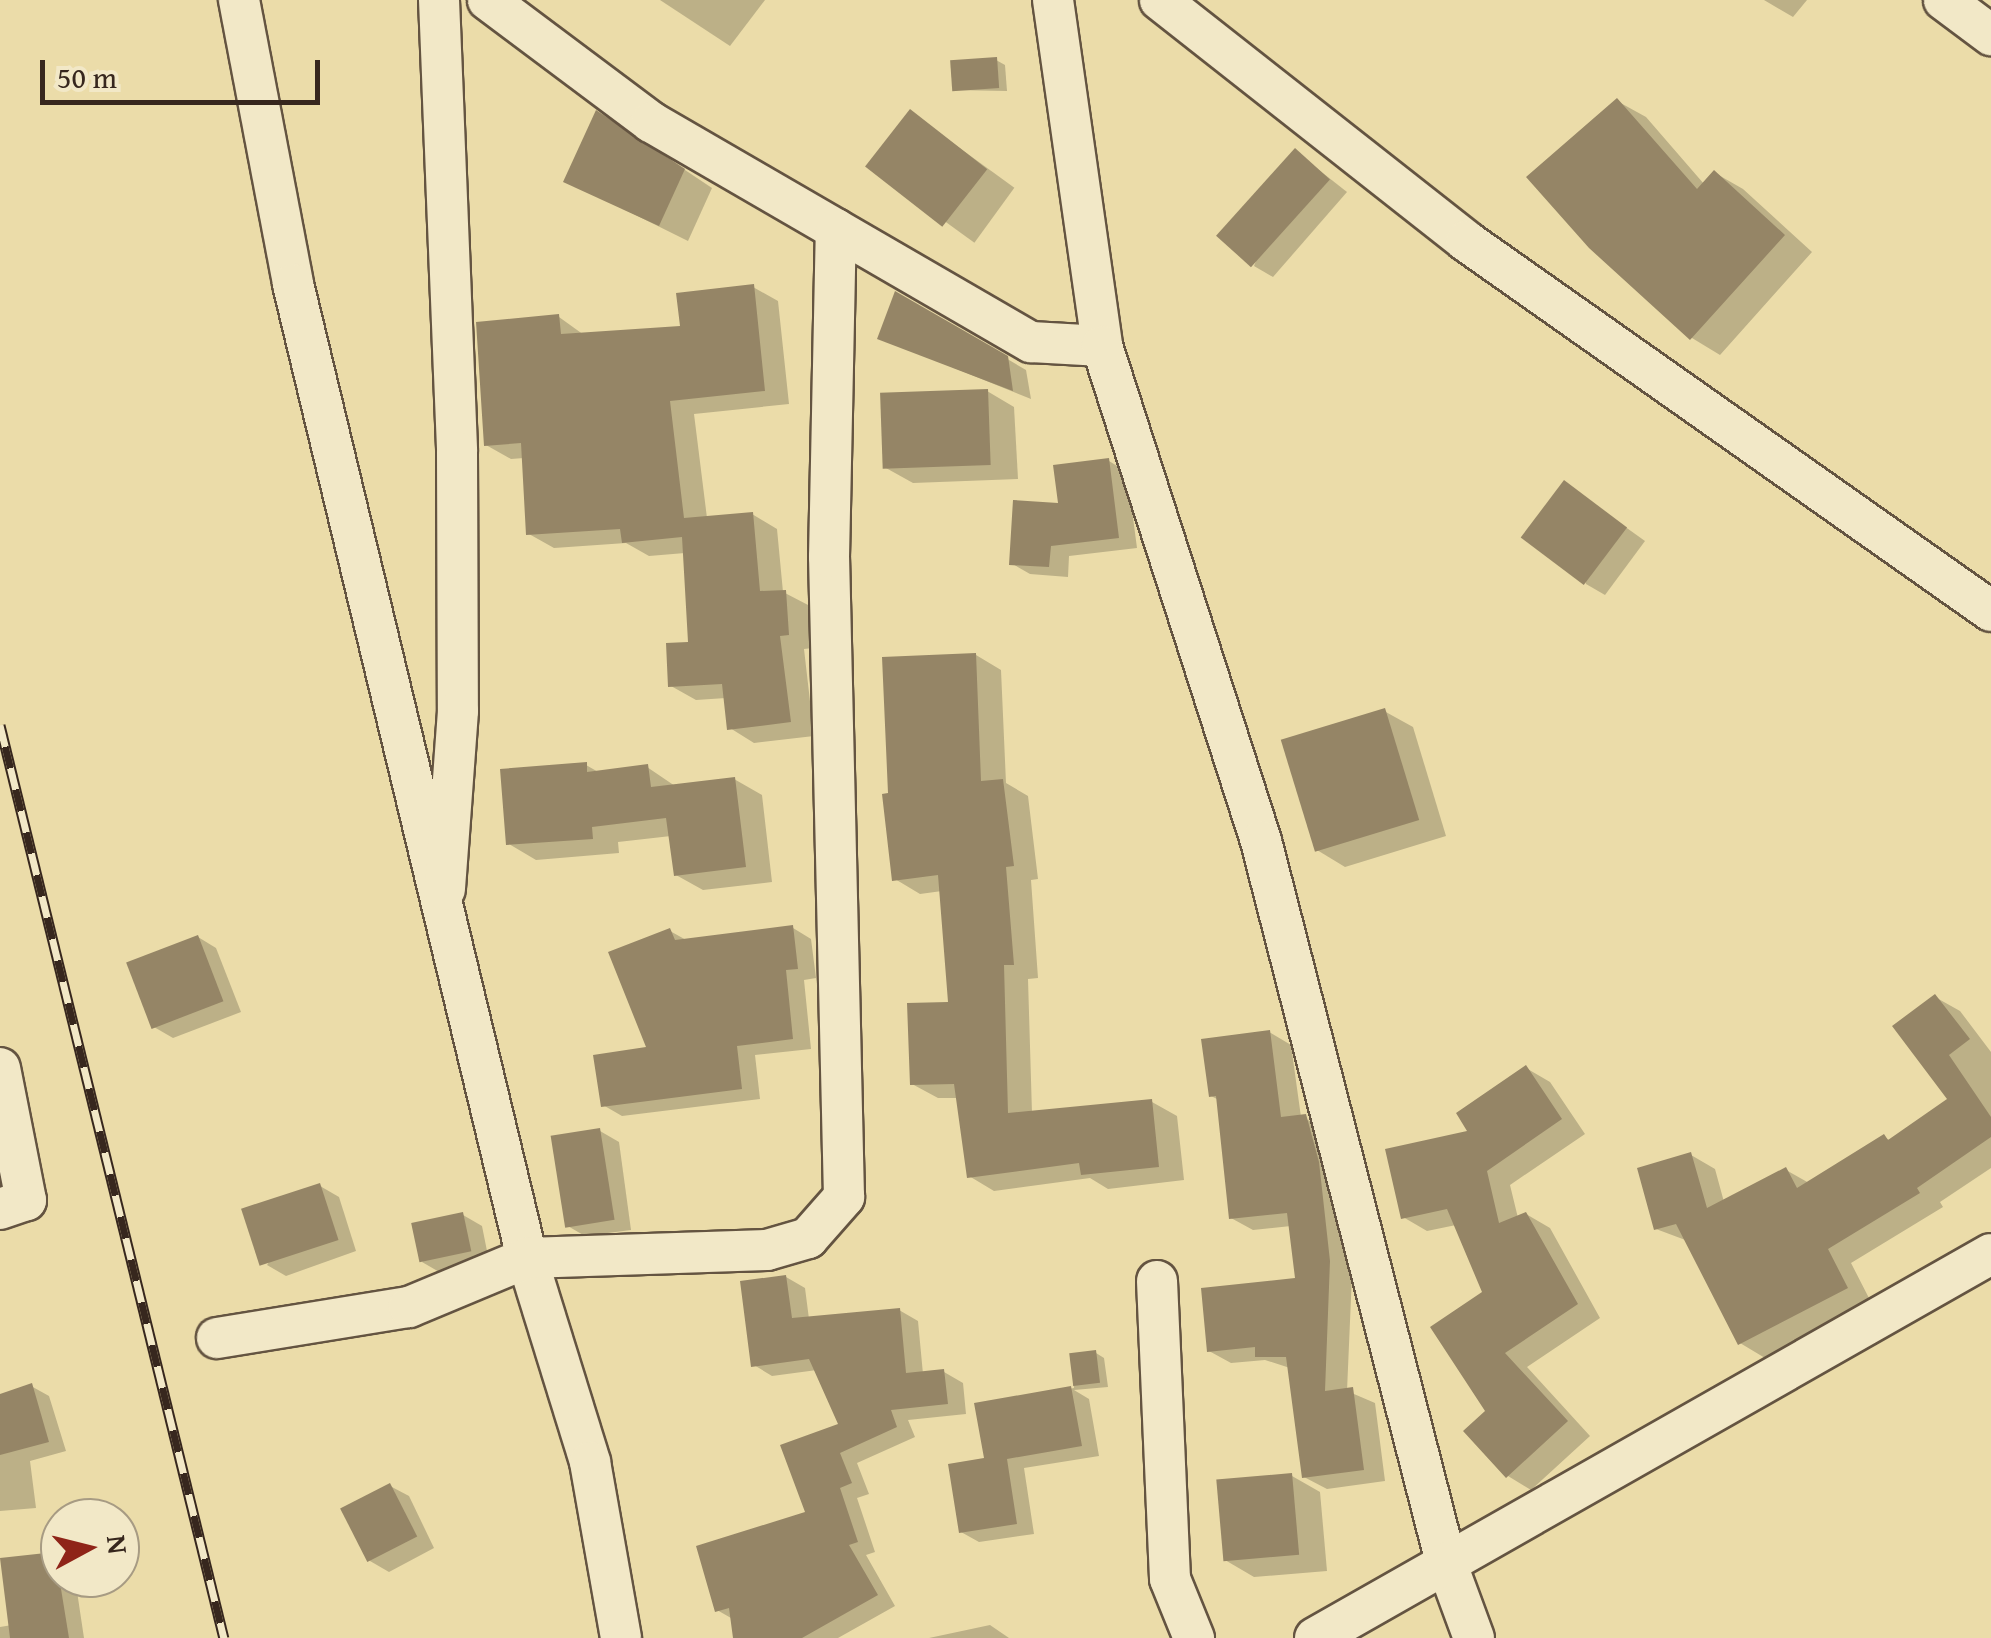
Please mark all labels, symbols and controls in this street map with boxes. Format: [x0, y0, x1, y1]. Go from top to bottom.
scale bar [45, 40, 325, 102]
text: 50 m [57, 55, 117, 99]
north arrow [40, 1498, 140, 1598]
text: N [97, 1533, 140, 1556]

